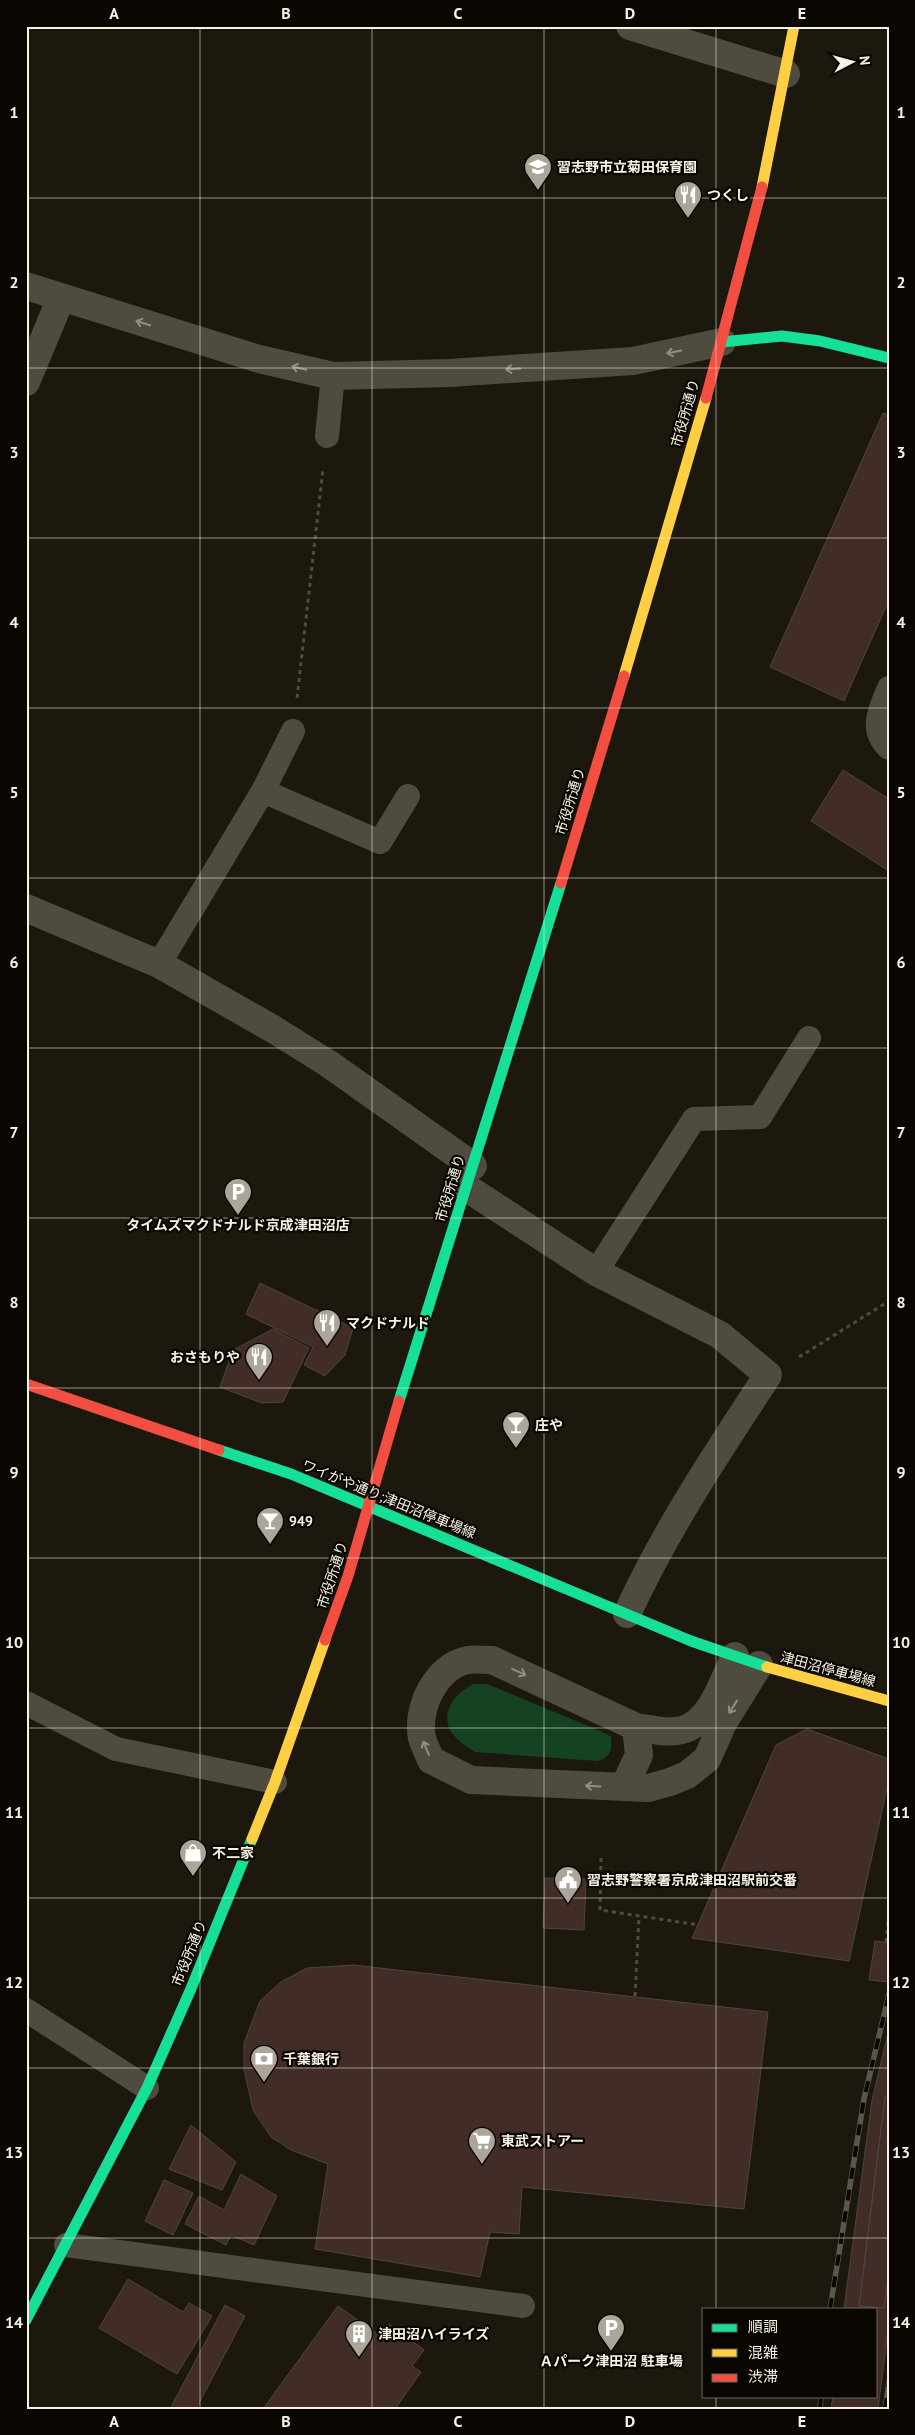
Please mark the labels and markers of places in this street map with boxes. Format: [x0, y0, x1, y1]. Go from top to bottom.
school or university icon: 習志野市立菊田保育園 [523, 152, 553, 191]
place label: 習志野市立菊田保育園 [557, 158, 697, 176]
restaurant icon: つくし [673, 180, 703, 219]
place label: つくし [707, 186, 749, 204]
parking icon: タイムズマクドナルド京成津田沼店 [223, 1177, 253, 1216]
place label: タイムズマクドナルド京成津田沼店 [126, 1216, 350, 1234]
restaurant icon: マクドナルド [312, 1308, 342, 1347]
place label: マクドナルド [346, 1314, 430, 1332]
restaurant icon: おさもりや [244, 1342, 274, 1381]
place label: おさもりや [170, 1348, 240, 1366]
bar icon: 庄や [501, 1410, 531, 1449]
place label: 庄や [535, 1416, 563, 1434]
bar icon: 949 [255, 1506, 285, 1545]
place label: 949 [289, 1512, 313, 1530]
shop icon: 不二家 [178, 1838, 208, 1877]
place label: 不二家 [212, 1844, 254, 1862]
public building icon: 習志野警察署京成津田沼駅前交番 [553, 1865, 583, 1904]
place label: 習志野警察署京成津田沼駅前交番 [587, 1871, 797, 1889]
bank icon: 千葉銀行 [249, 2044, 279, 2083]
place label: 千葉銀行 [283, 2050, 339, 2068]
supermarket icon: 東武ストアー [467, 2126, 497, 2165]
place label: 東武ストアー [501, 2132, 584, 2150]
parking icon: Ａパーク津田沼 駐車場 [596, 2313, 626, 2352]
building icon: 津田沼ハイライズ [344, 2319, 374, 2358]
place label: 津田沼ハイライズ [378, 2325, 489, 2343]
place label: Ａパーク津田沼 駐車場 [539, 2352, 683, 2370]

